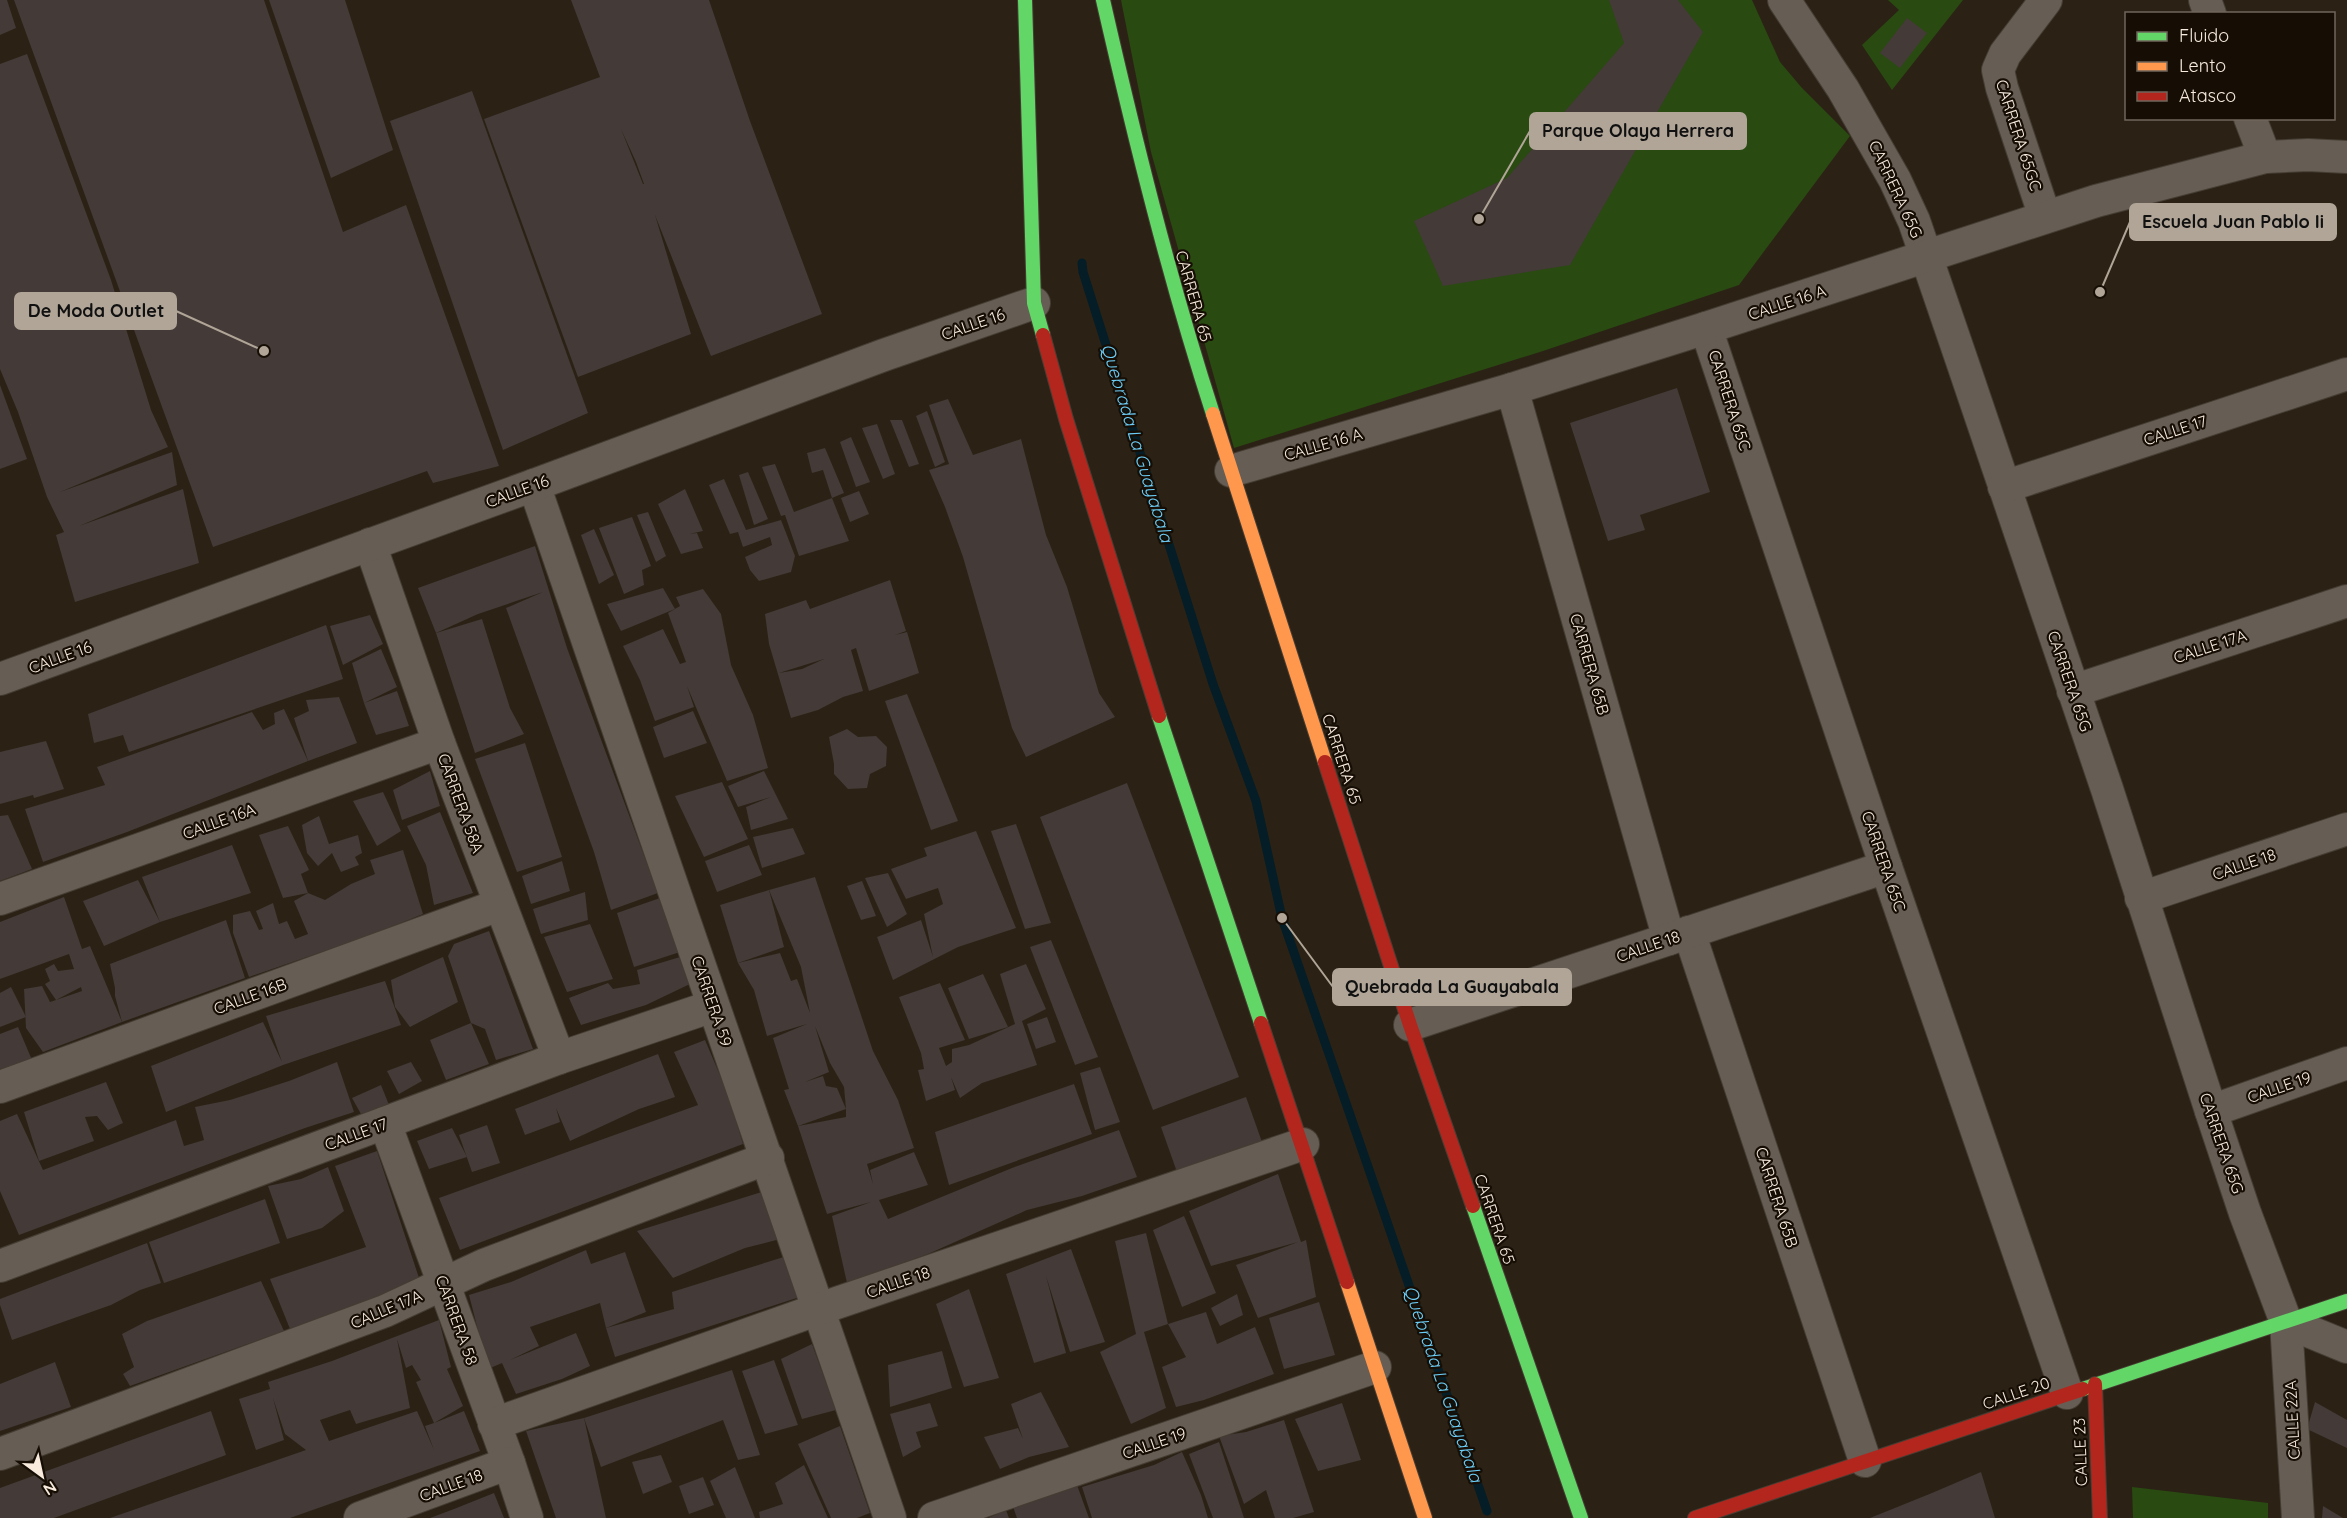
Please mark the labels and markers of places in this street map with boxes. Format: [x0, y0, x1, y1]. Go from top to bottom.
callout: Parque Olaya Herrera [1530, 113, 1746, 149]
callout: Escuela Juan Pablo Ii [2130, 204, 2336, 240]
callout: De Moda Outlet [15, 293, 176, 329]
callout: Quebrada La Guayabala [1333, 969, 1571, 1005]

